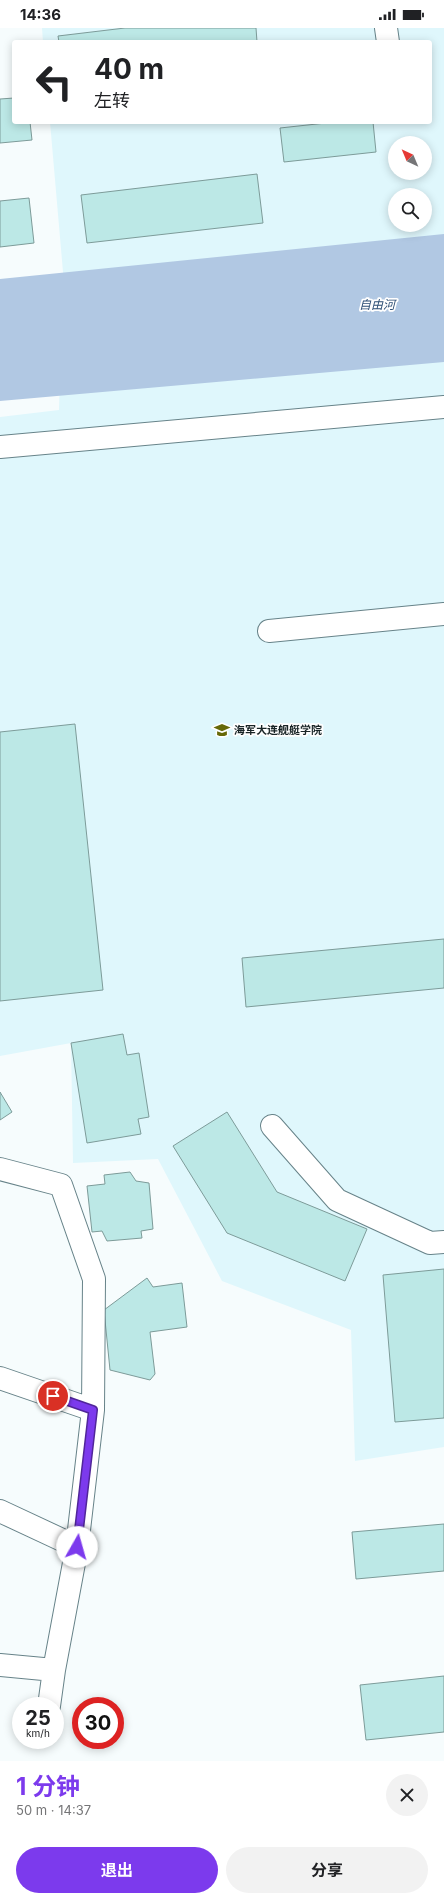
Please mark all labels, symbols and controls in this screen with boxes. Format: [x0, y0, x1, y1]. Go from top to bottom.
text: 14:36 [20, 5, 61, 24]
text: 40 m [94, 52, 164, 86]
icon: left [28, 56, 80, 108]
text: 左转 [94, 90, 130, 111]
north arrow [388, 136, 432, 180]
map controls [388, 136, 432, 232]
button: search [388, 188, 432, 232]
water label: 自由河 [359, 297, 397, 312]
school or university icon: 海军大连舰艇学院 [213, 721, 231, 739]
place label: 海军大连舰艇学院 [234, 723, 322, 737]
pin [36, 1379, 70, 1413]
icon: arrive [42, 1385, 64, 1407]
position arrow [56, 1526, 98, 1568]
speed limit sign: 30 [72, 1697, 124, 1749]
text: 25 [25, 1706, 51, 1730]
text: km/h [26, 1727, 50, 1739]
text: 1 分钟 [16, 1772, 80, 1801]
button: close [386, 1774, 428, 1816]
text: 50 m · 14:37 [16, 1802, 91, 1818]
button: 退出 [16, 1847, 218, 1893]
button: 分享 [226, 1847, 428, 1893]

